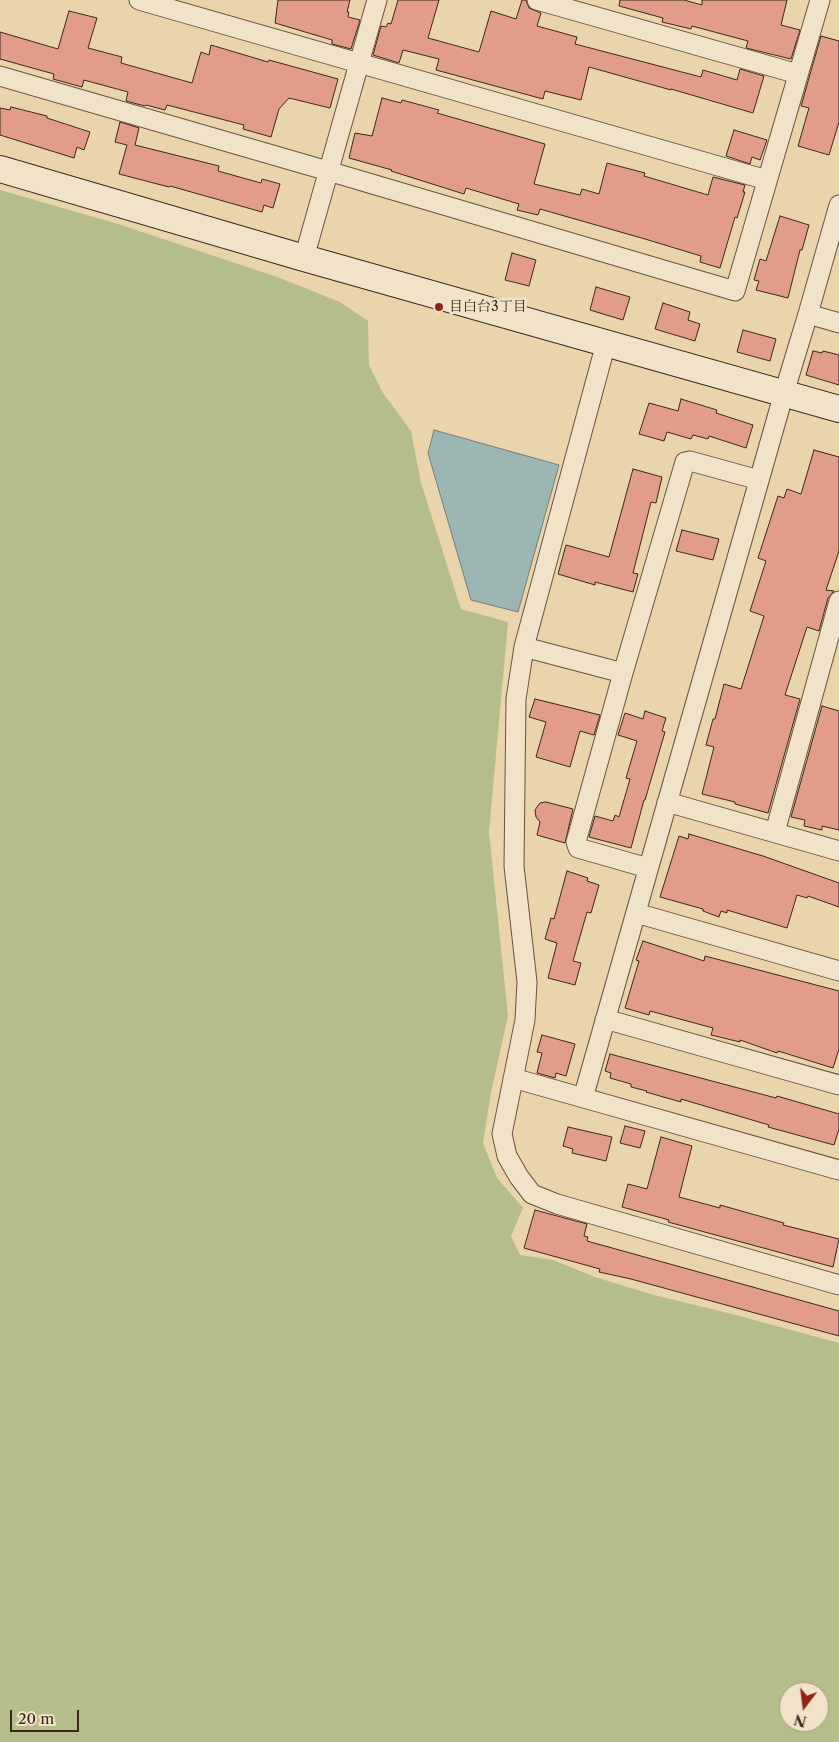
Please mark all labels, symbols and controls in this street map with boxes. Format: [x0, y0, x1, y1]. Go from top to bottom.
place label: 目白台3丁目 [449, 299, 527, 315]
marker: 目白台3丁目 [433, 301, 445, 313]
north arrow [779, 1682, 829, 1732]
scale bar [12, 1700, 81, 1732]
text: 20 m [18, 1709, 54, 1728]
text: N [792, 1710, 809, 1731]

